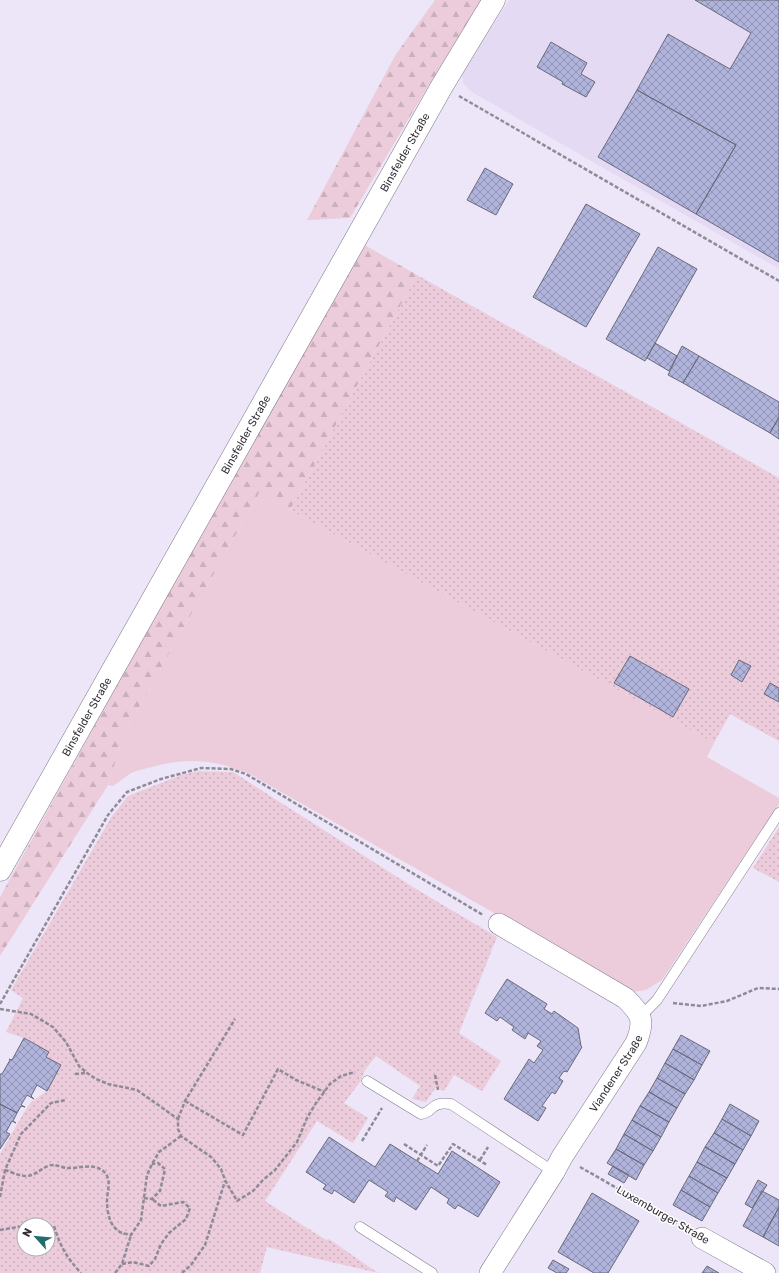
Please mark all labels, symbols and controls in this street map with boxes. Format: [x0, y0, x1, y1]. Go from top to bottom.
street label: Binsfelder Straße [377, 110, 432, 194]
street label: Binsfelder Straße [218, 393, 273, 476]
street label: Binsfelder Straße [59, 675, 114, 758]
street label: Viandener Straße [587, 1033, 645, 1114]
street label: Luxemburger Straße [614, 1183, 712, 1247]
north arrow [16, 1217, 56, 1257]
text: N [20, 1226, 35, 1239]

